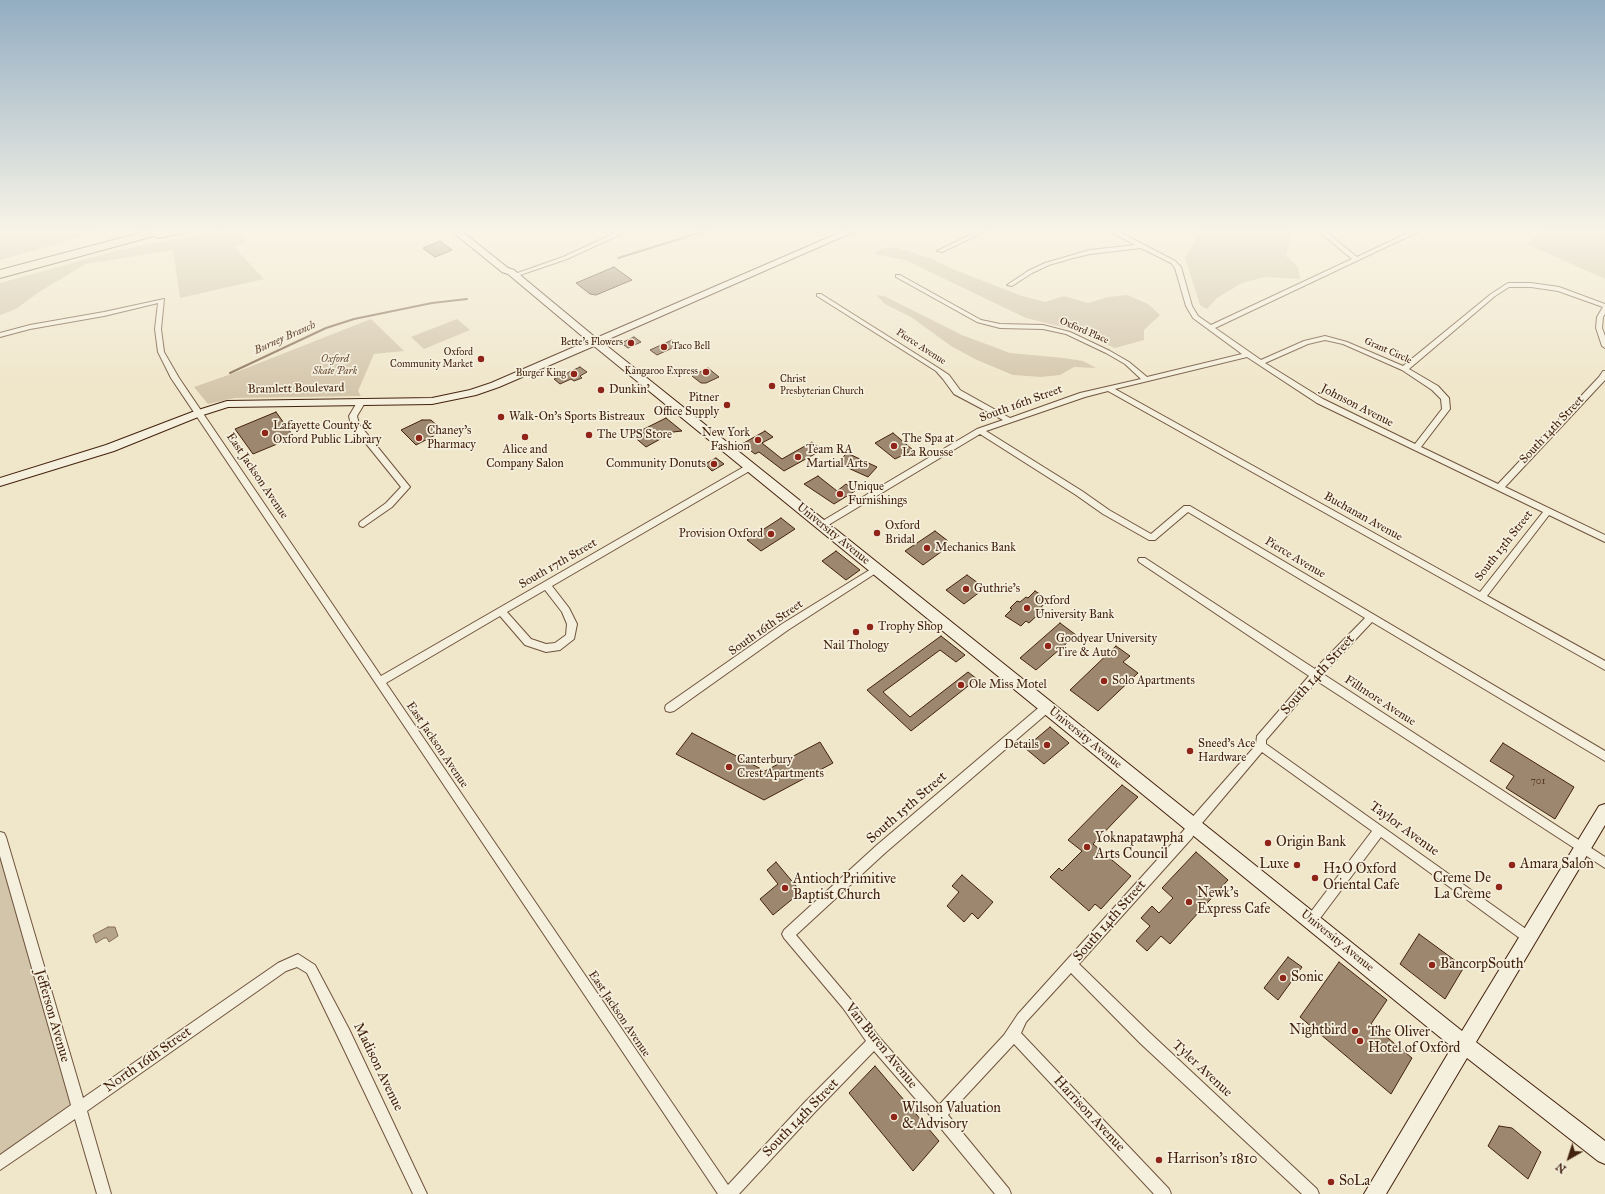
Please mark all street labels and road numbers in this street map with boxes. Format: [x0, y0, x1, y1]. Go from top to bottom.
street label: Oxford Place [1058, 315, 1110, 347]
street label: Pierce Avenue [894, 326, 948, 368]
street label: Grant Circle [1362, 335, 1414, 367]
street label: Bramlett Boulevard [248, 381, 344, 397]
street label: South 16th Street [978, 382, 1064, 426]
street label: Johnson Avenue [1318, 382, 1396, 430]
street label: South 14th Street [1517, 393, 1587, 467]
street label: East Jackson Avenue [223, 430, 291, 522]
street label: Buchanan Avenue [1321, 489, 1405, 545]
street label: University Avenue [793, 500, 873, 568]
street label: South 13th Street [1472, 508, 1536, 584]
street label: Pierce Avenue [1262, 534, 1328, 582]
street label: South 17th Street [517, 536, 599, 592]
street label: South 16th Street [726, 597, 806, 659]
street label: South 14th Street [1278, 631, 1358, 719]
street label: Fillmore Avenue [1342, 673, 1418, 729]
street label: East Jackson Avenue [403, 699, 471, 791]
street label: University Avenue [1045, 704, 1125, 772]
street label: South 15th Street [863, 769, 951, 847]
street label: Taylor Avenue [1366, 798, 1442, 860]
street label: South 14th Street [1070, 877, 1150, 965]
street label: University Avenue [1297, 907, 1377, 975]
street label: Jefferson Avenue [31, 968, 73, 1064]
street label: East Jackson Avenue [585, 968, 653, 1060]
street label: Van Buren Avenue [841, 1000, 921, 1092]
street label: Madison Avenue [349, 1020, 407, 1114]
street label: North 16th Street [101, 1024, 195, 1096]
street label: Tyler Avenue [1168, 1037, 1236, 1101]
street label: Harrison Avenue [1050, 1073, 1128, 1155]
street label: South 14th Street [759, 1075, 843, 1161]

